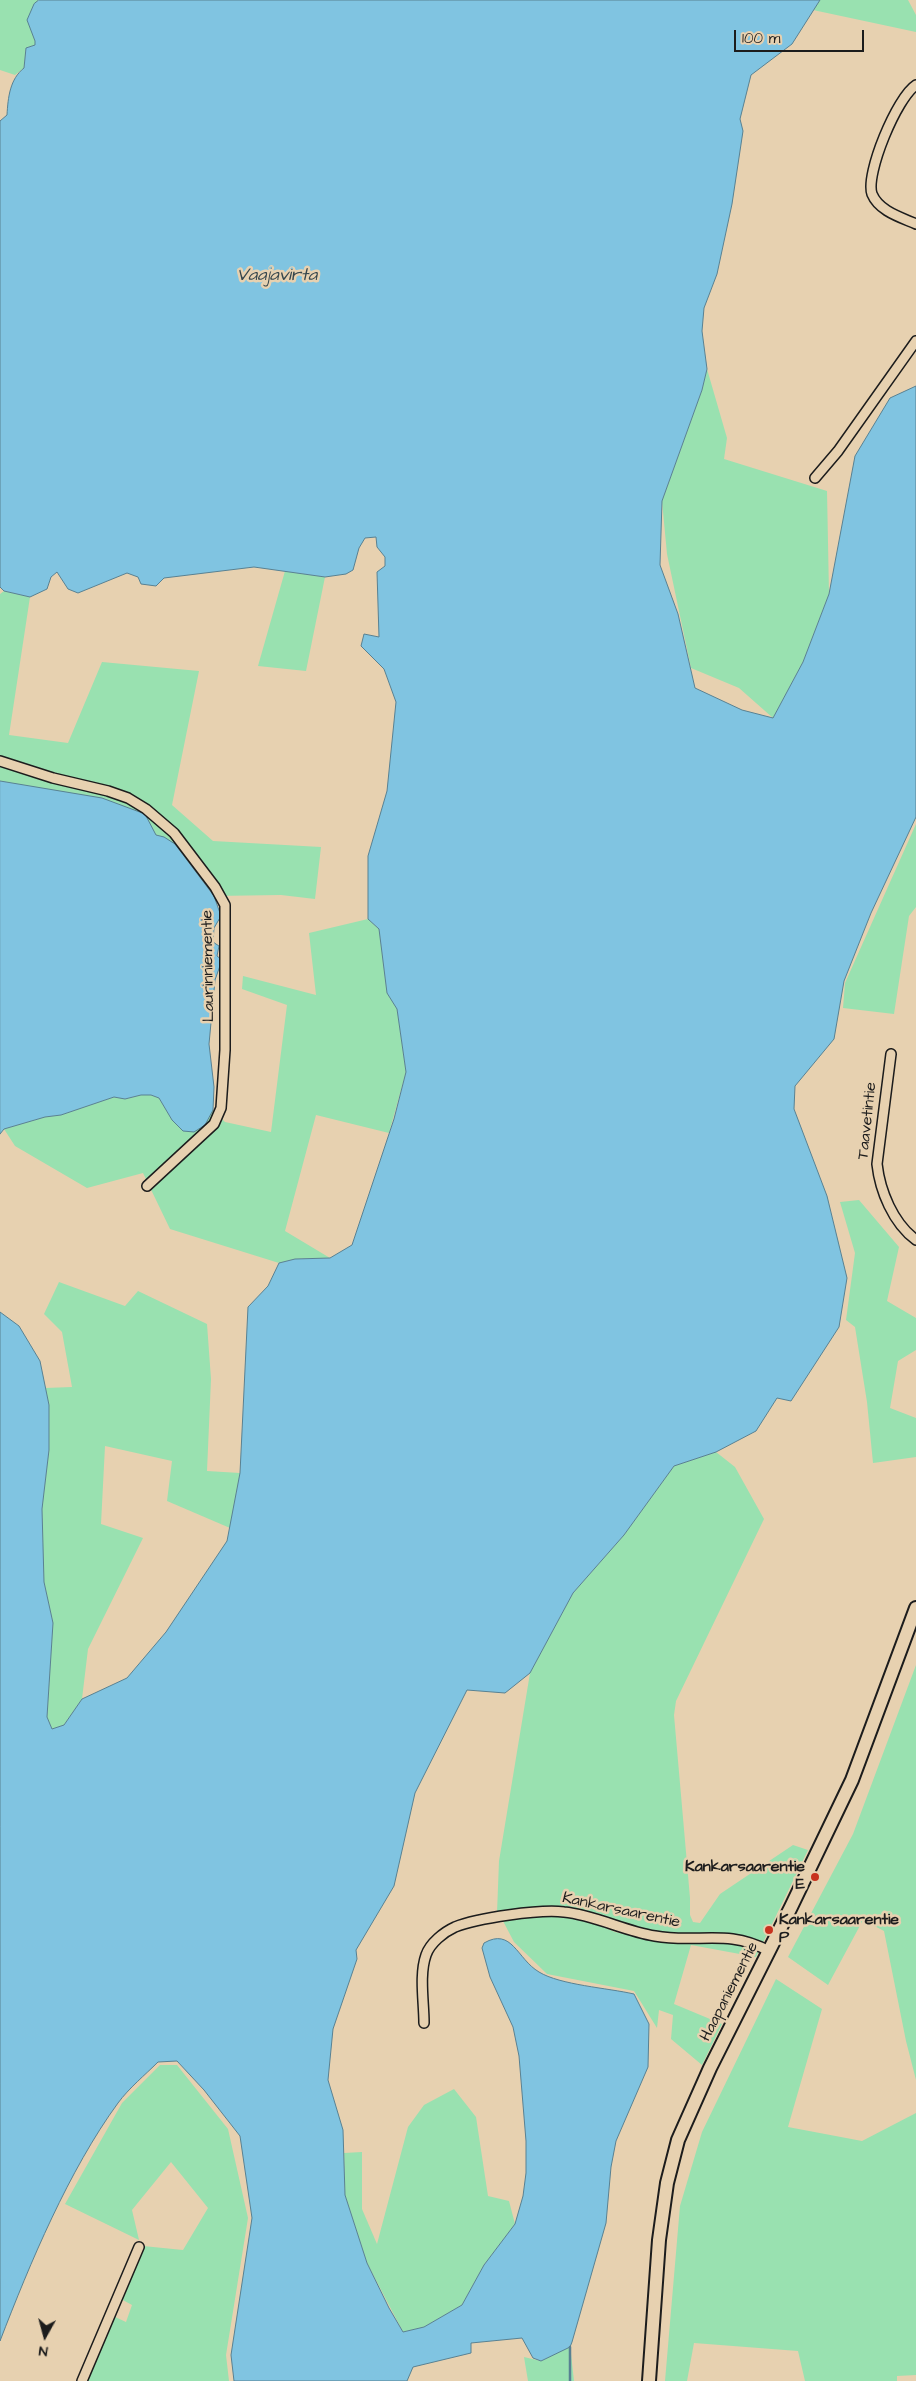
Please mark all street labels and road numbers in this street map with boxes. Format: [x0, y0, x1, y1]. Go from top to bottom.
street label: Laurinniementie [198, 910, 220, 1022]
street label: Taavetintie [854, 1081, 882, 1161]
street label: Kankarsaarentie [560, 1889, 682, 1933]
street label: Haapaniementie [697, 1939, 763, 2045]

